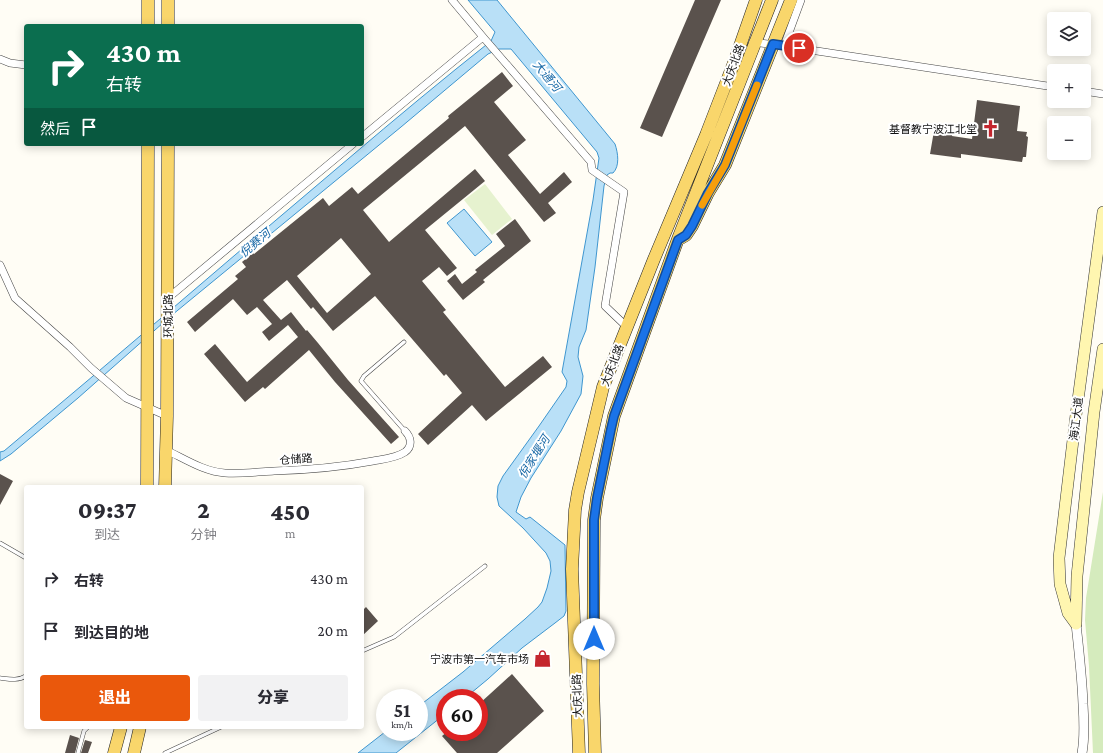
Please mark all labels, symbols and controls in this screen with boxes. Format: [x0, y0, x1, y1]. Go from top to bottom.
map controls [1047, 12, 1091, 160]
button: layers [1047, 12, 1091, 56]
pin [782, 31, 816, 65]
text: 430 m [106, 37, 181, 68]
icon: arrive [788, 37, 810, 59]
icon: right [40, 40, 92, 92]
street label: 大庆北路 [720, 42, 746, 88]
water label: 大通河 [530, 58, 565, 96]
button: + [1047, 64, 1091, 108]
text: 右转 [106, 75, 142, 95]
icon: arrive [78, 116, 100, 138]
button: − [1047, 116, 1091, 160]
church icon: 基督教宁波江北堂 [980, 119, 1000, 139]
text: 然后 [40, 121, 70, 137]
place label: 基督教宁波江北堂 [889, 123, 977, 135]
water label: 倪赛河 [237, 225, 275, 260]
street label: 环城北路 [162, 294, 174, 338]
street label: 大庆北路 [599, 342, 625, 388]
street label: 海江大道 [1067, 396, 1085, 442]
water label: 倪家堰河 [515, 431, 554, 481]
street label: 仓储路 [279, 452, 313, 466]
text: 09:37 [78, 496, 137, 523]
text: 2 [197, 496, 210, 523]
text: 450 [270, 498, 310, 525]
text: m [285, 526, 295, 541]
text: 到达 [94, 527, 120, 542]
text: 分钟 [190, 527, 216, 542]
icon: right [40, 568, 62, 590]
text: 430 m [310, 571, 348, 587]
text: 右转 [74, 573, 104, 589]
position arrow [573, 618, 615, 660]
icon: arrive [40, 620, 62, 642]
text: 20 m [318, 623, 348, 639]
text: 到达目的地 [74, 625, 149, 641]
shop icon: 宁波市第一汽车市场 [532, 649, 552, 669]
place label: 宁波市第一汽车市场 [430, 653, 529, 665]
street label: 大庆北路 [570, 674, 584, 718]
button: 退出 [40, 675, 190, 721]
button: 分享 [198, 675, 348, 721]
speed limit sign: 60 [436, 689, 488, 741]
text: 51 [393, 699, 411, 721]
text: km/h [391, 719, 413, 730]

